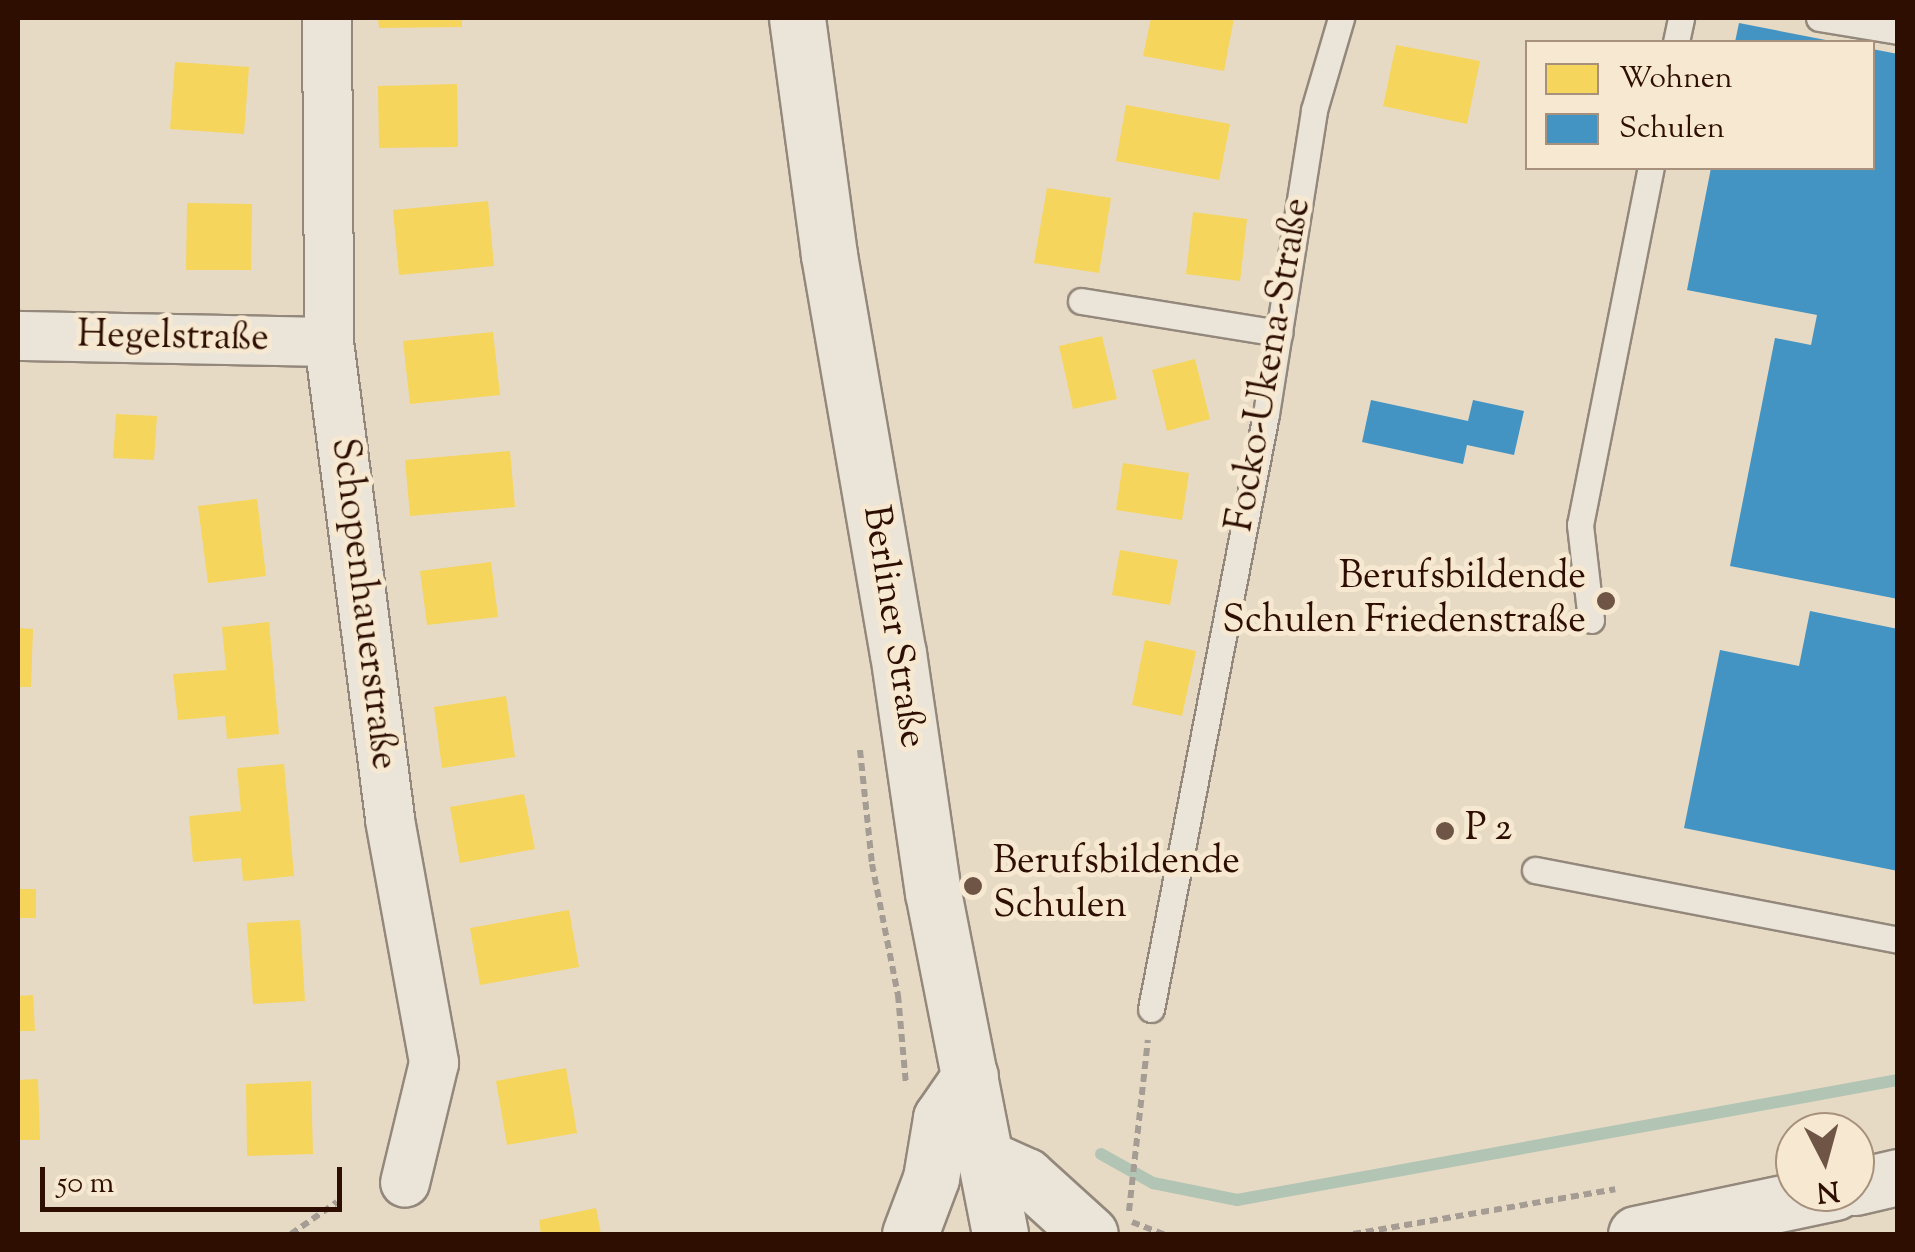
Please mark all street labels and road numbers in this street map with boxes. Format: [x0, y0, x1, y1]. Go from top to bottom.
street label: Focko-Ukena-Straße [1219, 195, 1323, 535]
street label: Hegelstraße [77, 315, 269, 363]
street label: Schopenhauerstraße [319, 436, 405, 772]
street label: Berliner Straße [850, 503, 934, 751]

